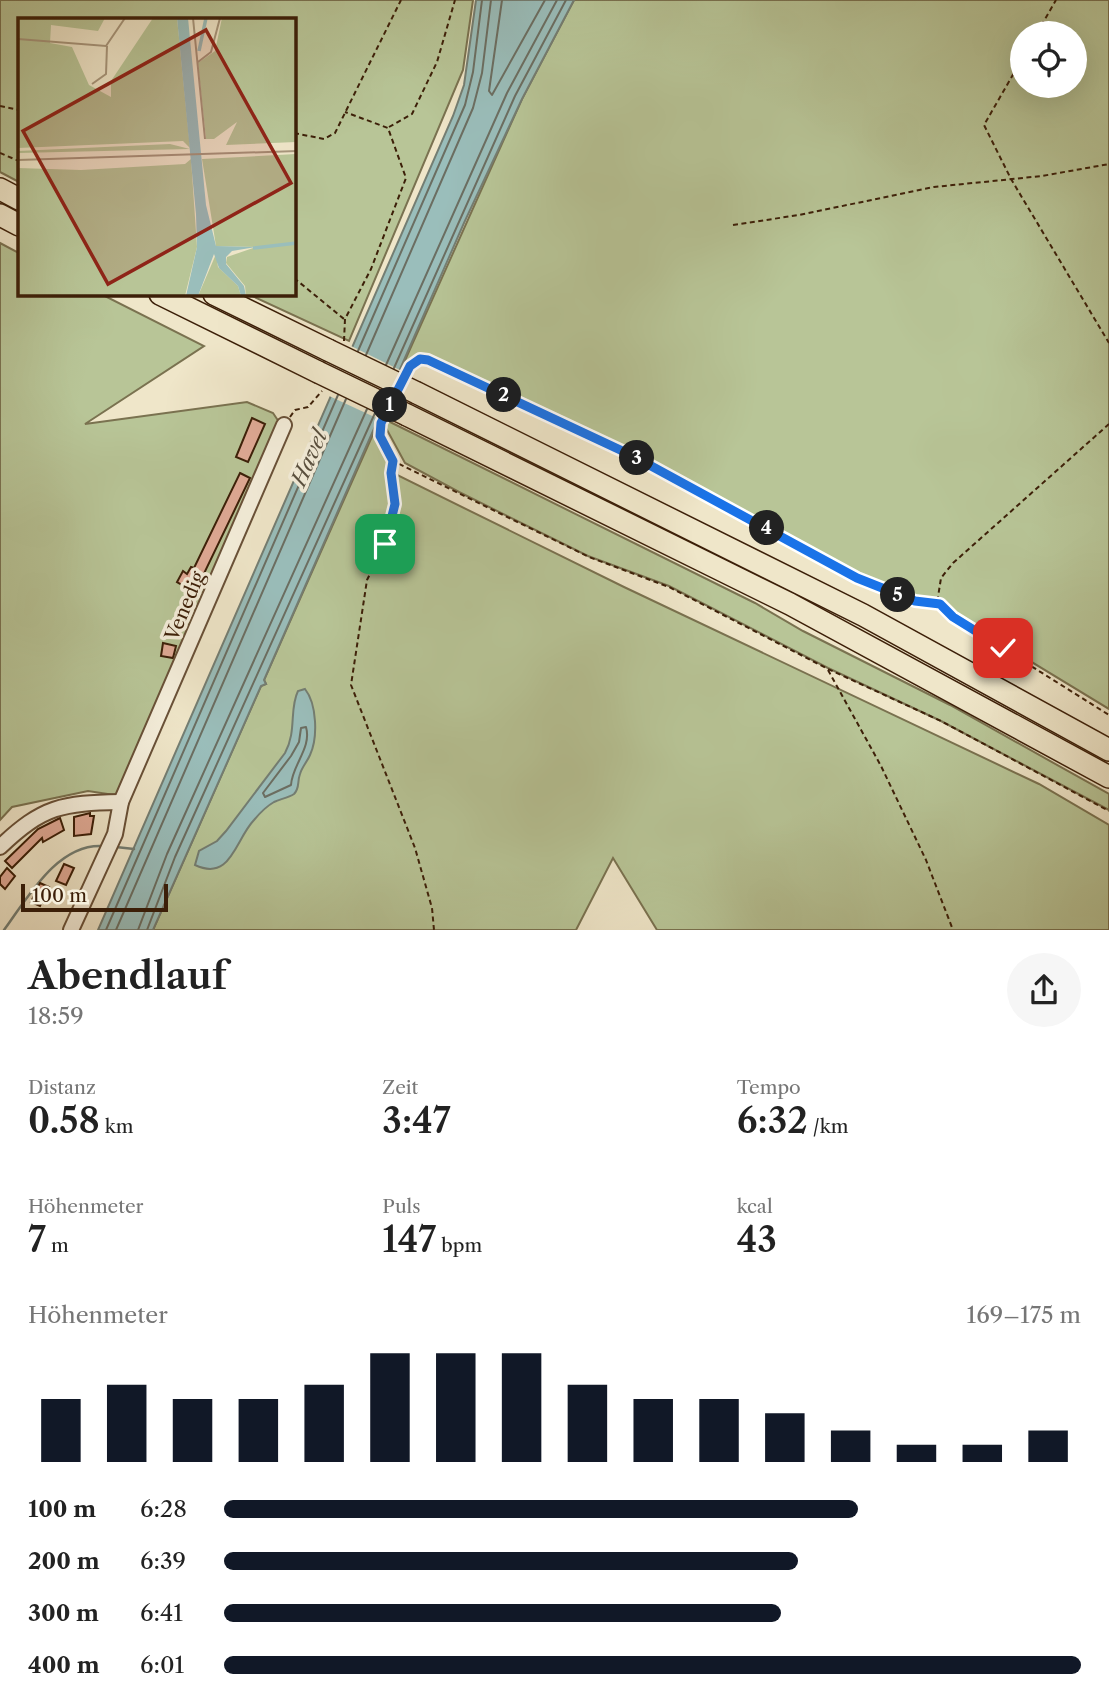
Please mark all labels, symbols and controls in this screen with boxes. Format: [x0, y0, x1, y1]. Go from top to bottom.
inset map [18, 18, 296, 296]
map controls [1010, 21, 1087, 98]
button: locate [1010, 21, 1087, 98]
pin: 2 [486, 378, 522, 412]
text: 2 [498, 383, 509, 406]
pin: 1 [372, 388, 408, 422]
text: 1 [385, 393, 394, 416]
water label: Havel [285, 424, 333, 492]
pin: 3 [620, 440, 654, 476]
text: 3 [631, 446, 642, 469]
pin: 4 [750, 510, 784, 546]
pin [355, 514, 415, 574]
text: 4 [761, 516, 772, 539]
icon: arrive [366, 525, 404, 563]
street label: Venedig [160, 567, 210, 645]
pin: 5 [880, 578, 916, 612]
text: 5 [892, 583, 903, 606]
pin [973, 618, 1033, 678]
icon: check [984, 629, 1022, 667]
scale bar [21, 881, 168, 913]
text: 100 m [32, 884, 87, 907]
text: Abendlauf [28, 952, 227, 999]
button: share [1007, 953, 1081, 1027]
text: 18:59 [28, 1002, 84, 1030]
text: Distanz [28, 1076, 96, 1099]
text: Zeit [382, 1076, 418, 1099]
text: Tempo [737, 1076, 801, 1099]
text: 0.58 [28, 1099, 100, 1142]
text: 3:47 [382, 1099, 451, 1142]
text: 6:32 [737, 1099, 808, 1142]
text: km [100, 1115, 134, 1138]
text: /km [808, 1115, 848, 1138]
text: Höhenmeter [28, 1195, 144, 1218]
text: Puls [382, 1195, 421, 1218]
text: kcal [737, 1195, 773, 1218]
text: 7 [28, 1218, 46, 1261]
text: 147 [382, 1218, 436, 1261]
text: 43 [737, 1218, 777, 1261]
text: m [46, 1234, 69, 1257]
text: bpm [436, 1234, 482, 1257]
text: Höhenmeter [28, 1301, 168, 1329]
text: 169–175 m [967, 1301, 1081, 1329]
text: 100 m [28, 1495, 96, 1523]
text: 6:28 [140, 1495, 187, 1523]
text: 200 m [28, 1547, 100, 1575]
text: 6:39 [140, 1547, 186, 1575]
text: 300 m [28, 1599, 99, 1627]
text: 6:41 [140, 1599, 183, 1627]
text: 400 m [28, 1651, 100, 1679]
text: 6:01 [140, 1651, 184, 1679]

